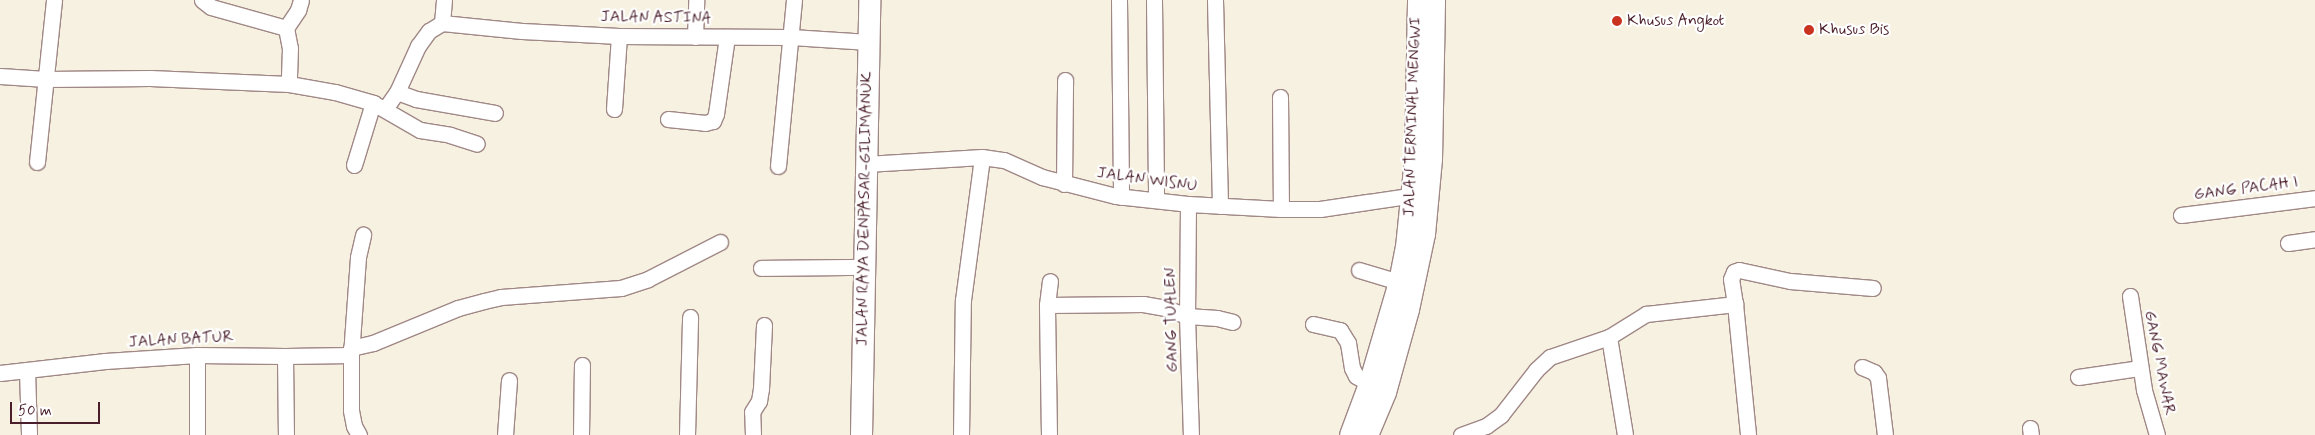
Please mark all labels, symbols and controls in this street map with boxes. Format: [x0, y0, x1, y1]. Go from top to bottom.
street label: JALAN ASTINA [600, 7, 712, 29]
place label: Khusus Angkot [1627, 11, 1726, 31]
street label: JALAN TERMINAL MENGWI [1400, 15, 1426, 219]
marker: Khusus Angkot [1611, 15, 1623, 27]
place label: Khusus Bis [1819, 20, 1891, 40]
marker: Khusus Bis [1803, 24, 1815, 36]
street label: JALAN RAYA DENPASAR-GILIMANUK [853, 73, 877, 345]
street label: JALAN WISNU [1094, 163, 1200, 197]
street label: GANG PACAH I [2191, 173, 2301, 205]
street label: GANG TUALEN [1161, 267, 1183, 373]
street label: GANG MAWAR [2139, 309, 2179, 417]
street label: JALAN BATUR [128, 328, 234, 352]
scale bar [12, 392, 102, 424]
text: 50 m [18, 401, 52, 421]

